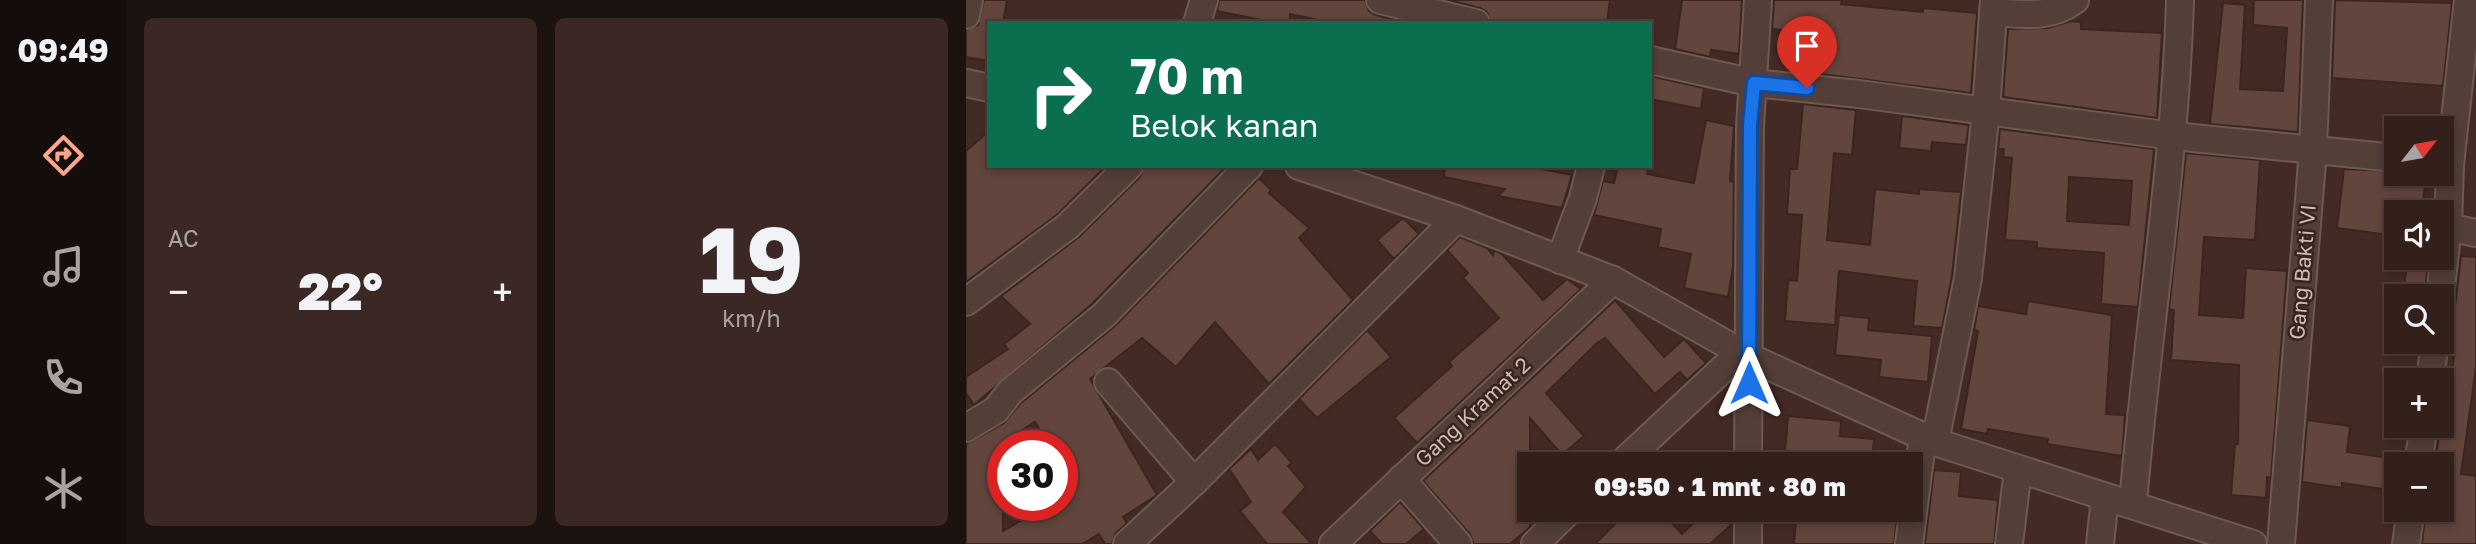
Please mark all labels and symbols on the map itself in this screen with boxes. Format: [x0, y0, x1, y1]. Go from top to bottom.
pin [1777, 16, 1837, 88]
north arrow [2384, 116, 2454, 186]
street label: Gang Bakti VI [2283, 203, 2321, 341]
position arrow [1712, 346, 1786, 420]
street label: Gang Kramat 2 [1409, 351, 1535, 471]
speed limit sign: 30 [987, 430, 1078, 521]

